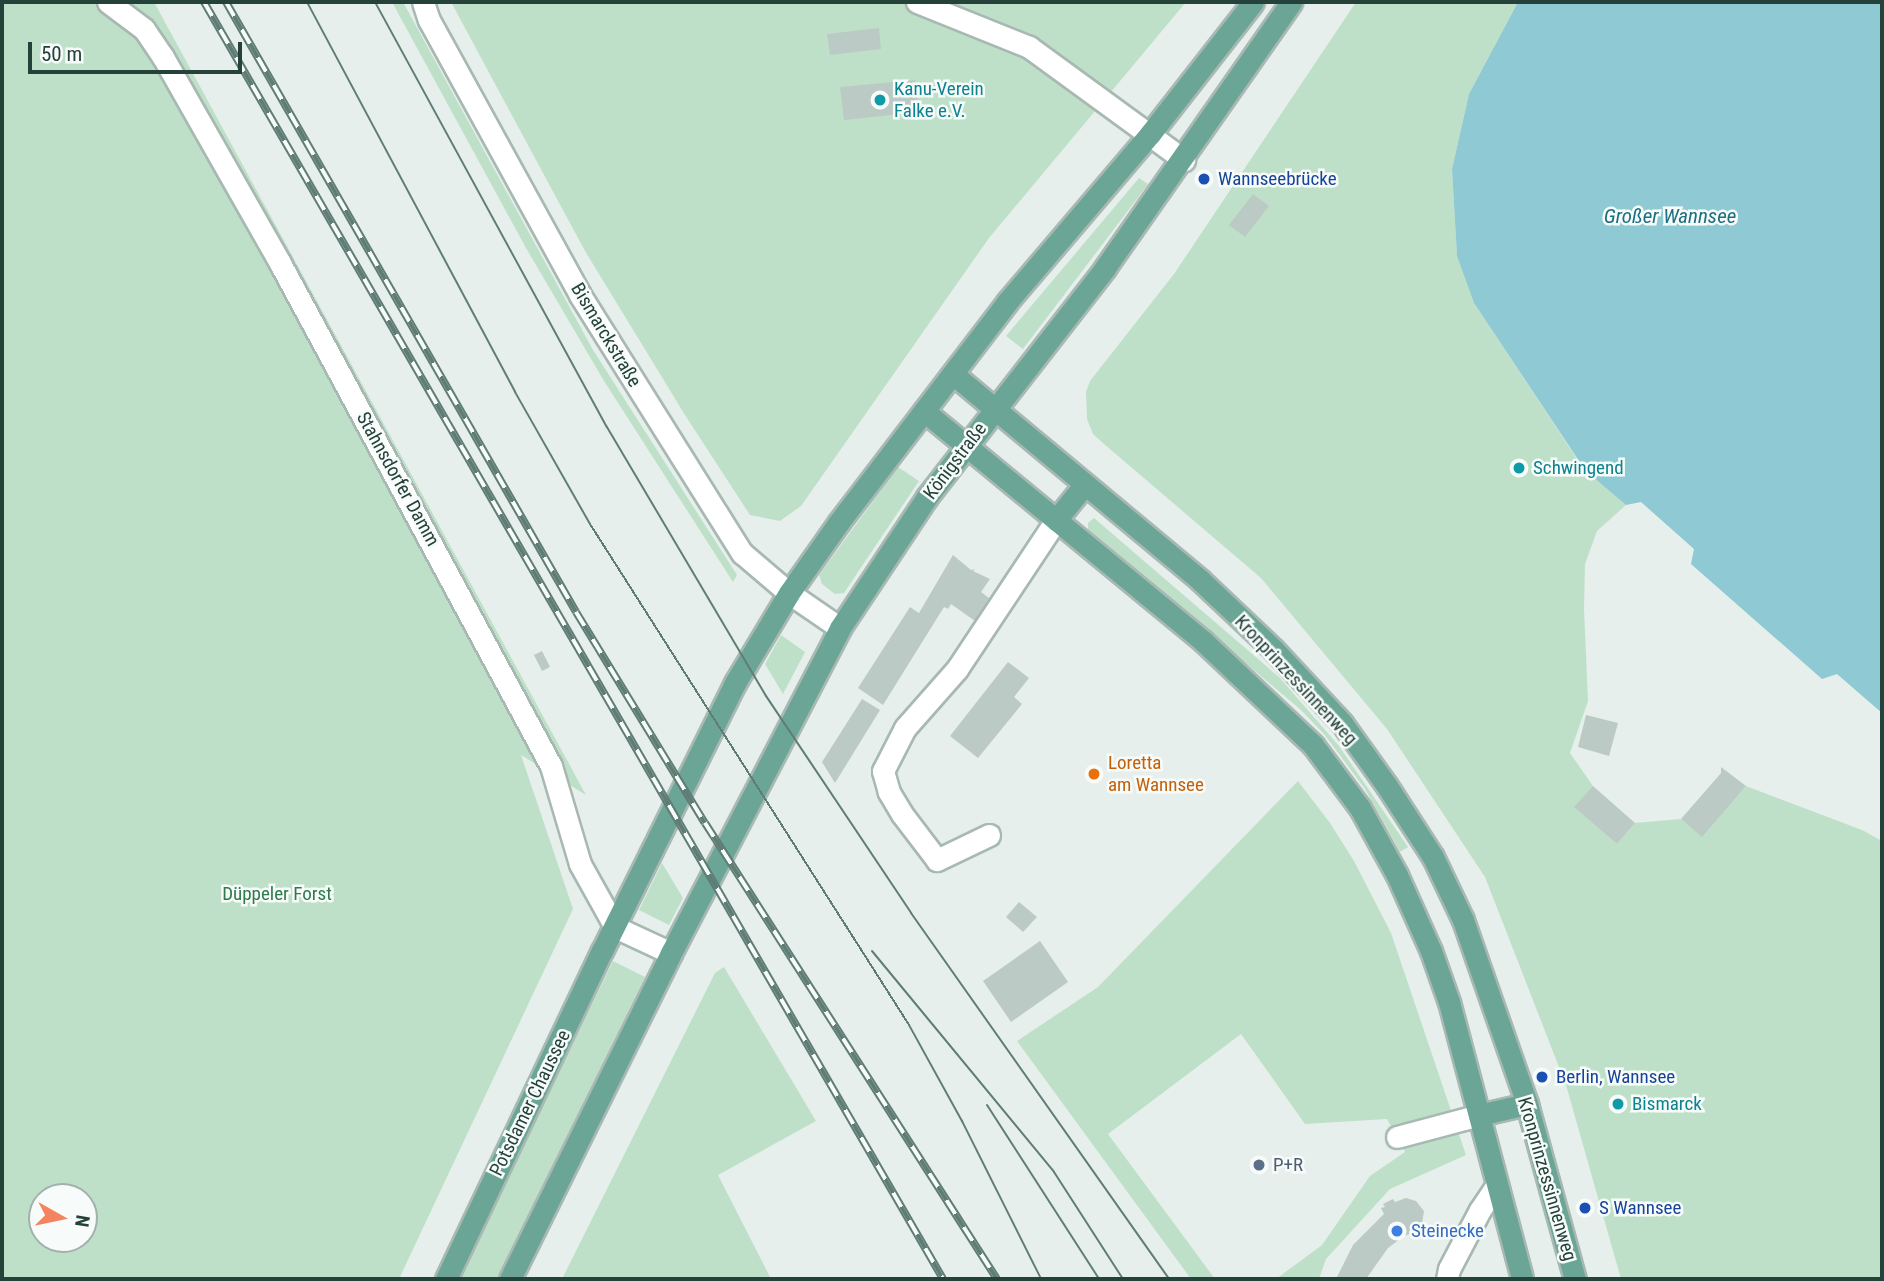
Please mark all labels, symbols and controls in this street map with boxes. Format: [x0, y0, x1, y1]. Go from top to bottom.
scale bar [32, 28, 245, 72]
text: 50 m [41, 42, 82, 66]
place label: Kanu-Verein Falke e.V. [894, 78, 984, 122]
marker: Kanu-Verein Falke e.V. [872, 92, 888, 108]
place label: Wannseebrücke [1218, 168, 1337, 190]
marker: Wannseebrücke [1196, 171, 1212, 187]
water label: Großer Wannsee [1604, 203, 1736, 229]
street label: Bismarckstraße [566, 279, 646, 391]
street label: Stahnsdorfer Damm [352, 408, 444, 550]
street label: Königstraße [919, 418, 991, 504]
place label: Schwingend [1533, 457, 1624, 479]
marker: Schwingend [1511, 460, 1527, 476]
street label: Kronprinzessinnenweg [1230, 610, 1362, 750]
place label: Loretta am Wannsee [1108, 752, 1204, 796]
marker: Loretta am Wannsee [1086, 766, 1102, 782]
park label: Düppeler Forst [222, 883, 332, 905]
street label: Potsdamer Chaussee [485, 1026, 575, 1180]
place label: Berlin, Wannsee [1556, 1066, 1675, 1088]
marker: Berlin, Wannsee [1534, 1069, 1550, 1085]
place label: Bismarck [1632, 1093, 1702, 1115]
street label: Kronprinzessinnenweg [1513, 1094, 1581, 1264]
marker: Bismarck [1610, 1096, 1626, 1112]
place label: P+R [1273, 1154, 1303, 1176]
marker: P+R [1251, 1157, 1267, 1173]
north arrow [28, 1183, 98, 1253]
place label: S Wannsee [1599, 1197, 1681, 1219]
marker: S Wannsee [1577, 1200, 1593, 1216]
text: N [70, 1213, 95, 1229]
place label: Steinecke [1411, 1220, 1484, 1242]
marker: Steinecke [1389, 1223, 1405, 1239]

